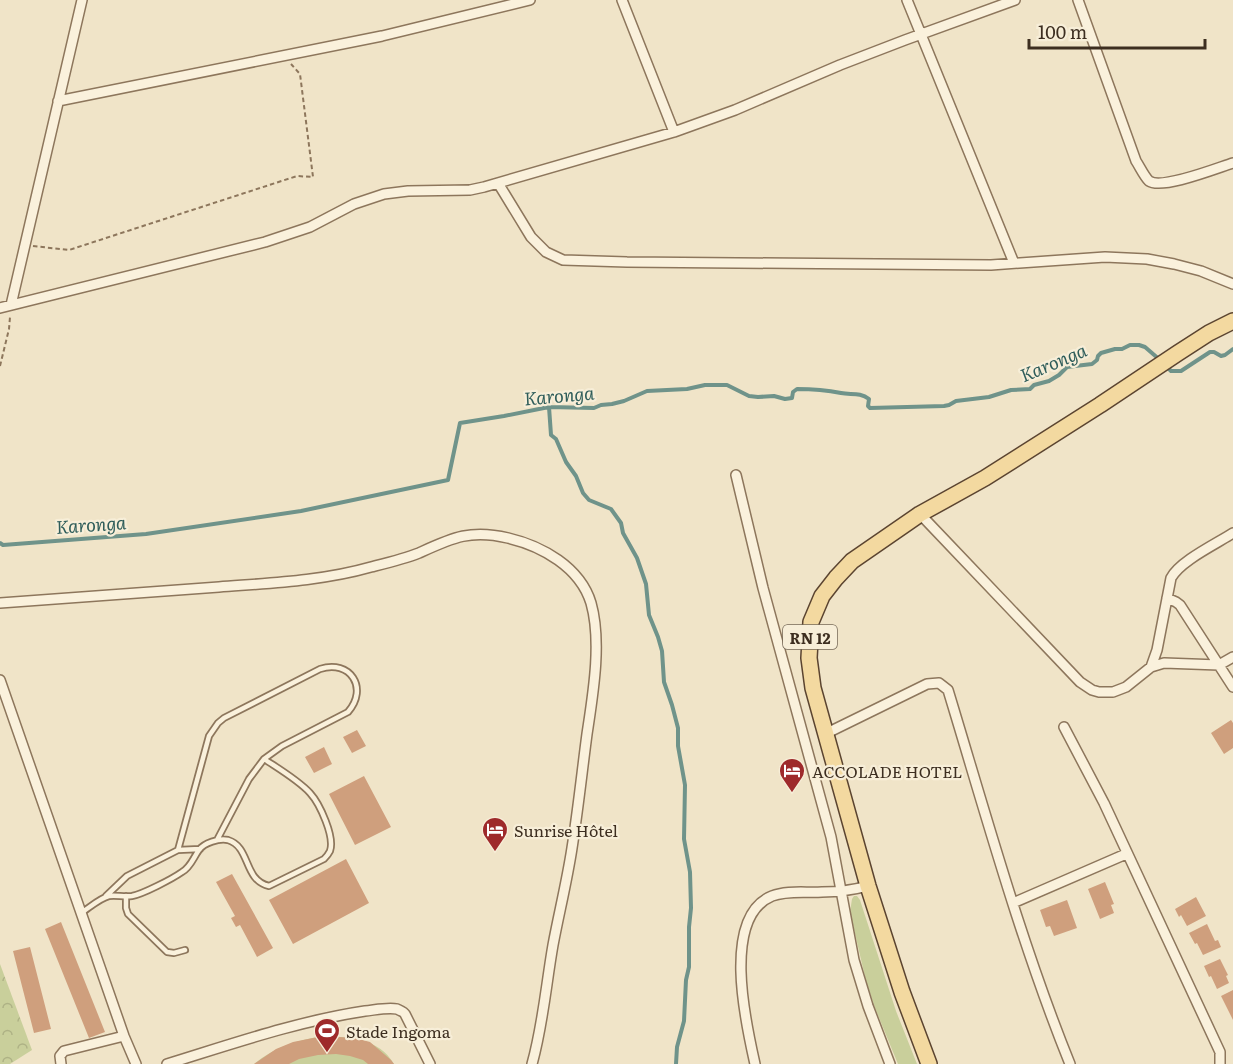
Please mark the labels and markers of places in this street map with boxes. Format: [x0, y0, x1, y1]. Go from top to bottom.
hotel icon: ACCOLADE HOTEL [777, 756, 807, 794]
place label: ACCOLADE HOTEL [812, 759, 963, 783]
hotel icon: Sunrise Hôtel [480, 815, 510, 853]
place label: Sunrise Hôtel [514, 818, 618, 842]
sports icon: Stade Ingoma [312, 1016, 342, 1054]
place label: Stade Ingoma [346, 1019, 451, 1043]

